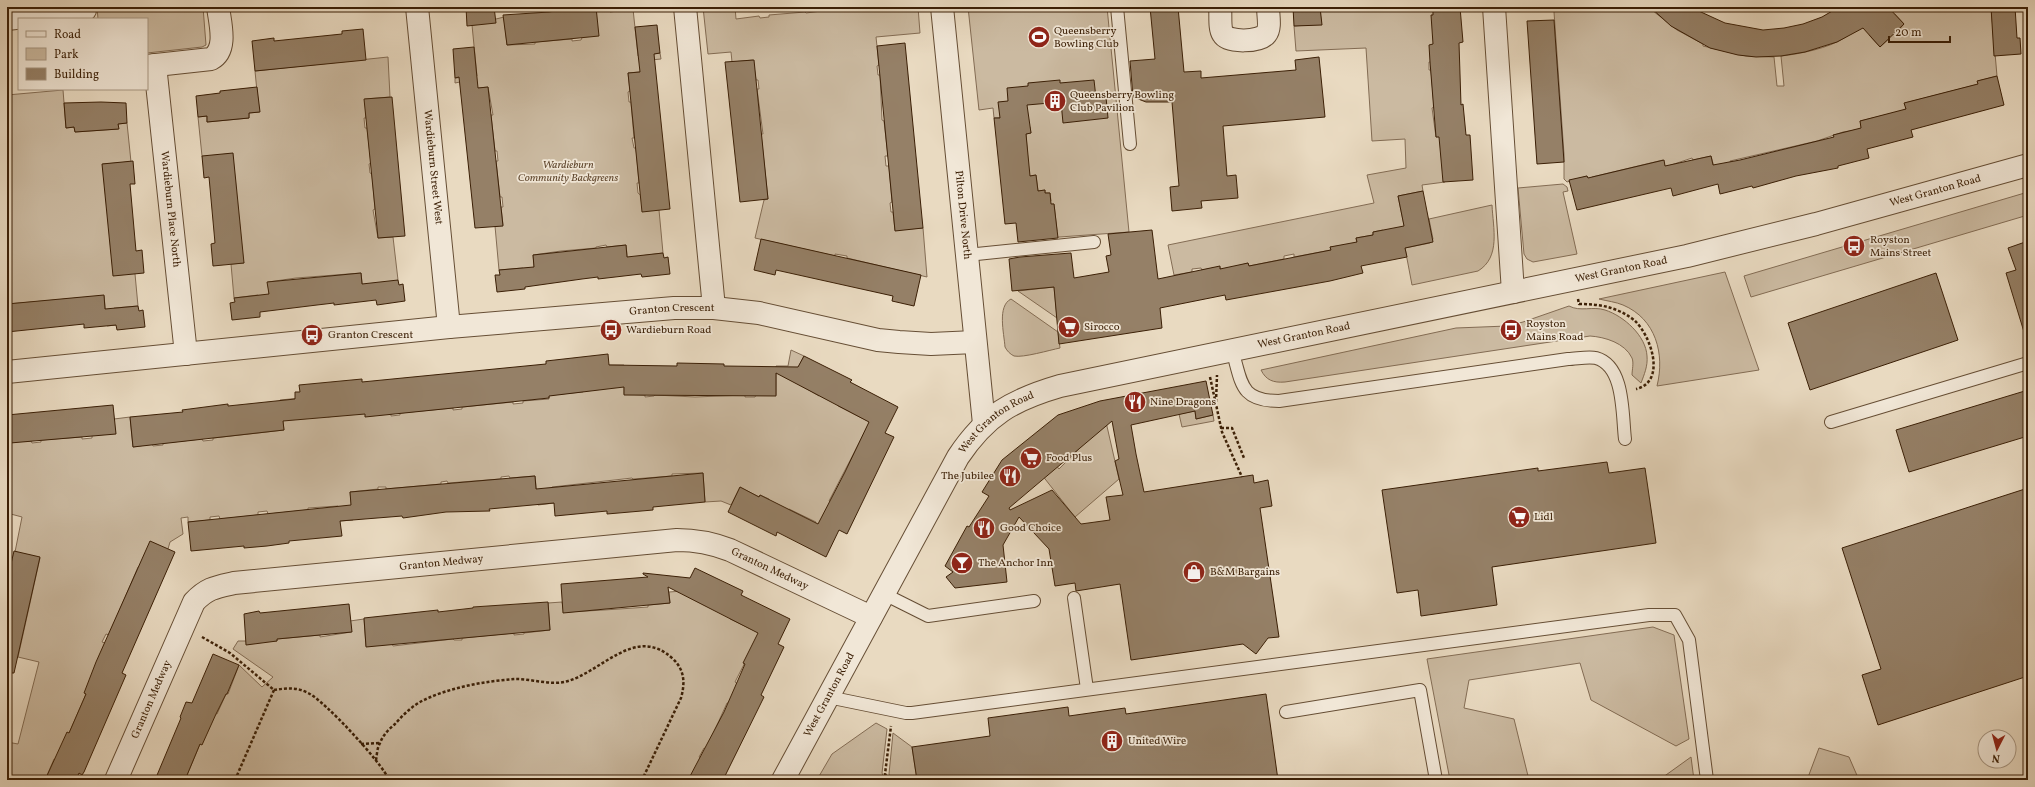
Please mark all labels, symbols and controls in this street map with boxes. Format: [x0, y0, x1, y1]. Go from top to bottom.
legend [18, 18, 148, 90]
scale bar [1889, 18, 1950, 44]
sports icon: Queensberry Bowling Club [1026, 24, 1052, 50]
place label: Queensberry Bowling Club [1054, 24, 1119, 52]
text: 20 m [1895, 25, 1922, 41]
text: Road [54, 27, 81, 43]
text: Park [54, 47, 79, 63]
text: Building [54, 67, 99, 83]
building icon: Queensberry Bowling Club Pavilion [1042, 88, 1068, 114]
place label: Queensberry Bowling Club Pavilion [1070, 88, 1174, 116]
street label: Wardieburn Street West [420, 109, 446, 226]
street label: Wardieburn Place North [157, 150, 184, 269]
park label: Wardieburn Community Backgreens [518, 158, 618, 186]
street label: Pilton Drive North [951, 170, 975, 261]
street label: West Granton Road [1888, 171, 1983, 211]
bus stop icon: Royston Mains Street [1841, 233, 1867, 259]
place label: Royston Mains Street [1870, 233, 1931, 261]
street label: West Granton Road [1574, 253, 1669, 287]
street label: Granton Crescent [629, 301, 715, 319]
supermarket icon: Sirocco [1056, 314, 1082, 340]
bus stop icon: Wardieburn Road [598, 317, 624, 343]
bus stop icon: Royston Mains Road [1498, 317, 1524, 343]
place label: Royston Mains Road [1526, 317, 1583, 345]
street label: West Granton Road [1256, 319, 1352, 352]
place label: Sirocco [1084, 320, 1120, 335]
bus stop icon: Granton Crescent [299, 322, 325, 348]
place label: Wardieburn Road [626, 323, 712, 338]
place label: Granton Crescent [328, 328, 413, 343]
street label: West Granton Road [955, 388, 1036, 457]
restaurant icon: Nine Dragons [1122, 389, 1148, 415]
place label: Nine Dragons [1150, 395, 1217, 410]
supermarket icon: Food Plus [1018, 445, 1044, 471]
place label: Food Plus [1046, 451, 1093, 466]
restaurant icon: The Jubilee [997, 463, 1023, 489]
place label: The Jubilee [941, 469, 994, 484]
supermarket icon: Lidl [1506, 504, 1532, 530]
place label: Lidl [1534, 510, 1553, 525]
restaurant icon: Good Choice [971, 515, 997, 541]
place label: Good Choice [1000, 521, 1061, 536]
street label: Granton Medway [729, 544, 811, 594]
bar icon: The Anchor Inn [949, 550, 975, 576]
street label: Granton Medway [399, 551, 484, 574]
place label: The Anchor Inn [978, 556, 1054, 571]
shop icon: B&M Bargains [1181, 559, 1207, 585]
place label: B&M Bargains [1210, 565, 1280, 580]
street label: West Granton Road [800, 650, 858, 740]
street label: Granton Medway [128, 658, 175, 741]
building icon: United Wire [1099, 728, 1125, 754]
north arrow [1977, 729, 2017, 769]
place label: United Wire [1128, 734, 1186, 749]
text: N [1991, 750, 2001, 765]

